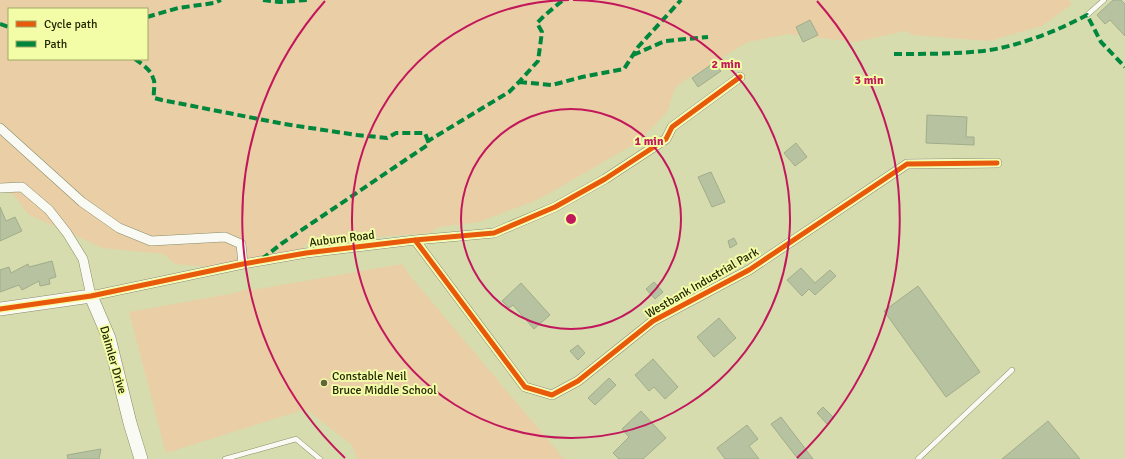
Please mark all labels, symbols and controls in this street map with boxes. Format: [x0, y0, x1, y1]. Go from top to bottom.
legend [8, 8, 148, 60]
text: Cycle path [44, 17, 97, 32]
text: Path [44, 37, 67, 52]
text: 2 min [712, 57, 741, 72]
text: 3 min [855, 73, 884, 88]
text: 1 min [635, 134, 664, 149]
centre of rings [564, 212, 578, 226]
street label: Auburn Road [308, 228, 376, 250]
street label: Westbank Industrial Park [643, 244, 761, 322]
street label: Daimler Drive [96, 324, 130, 396]
place label: Constable Neil Bruce Middle School [332, 369, 437, 398]
marker: Constable Neil Bruce Middle School [319, 378, 329, 388]

